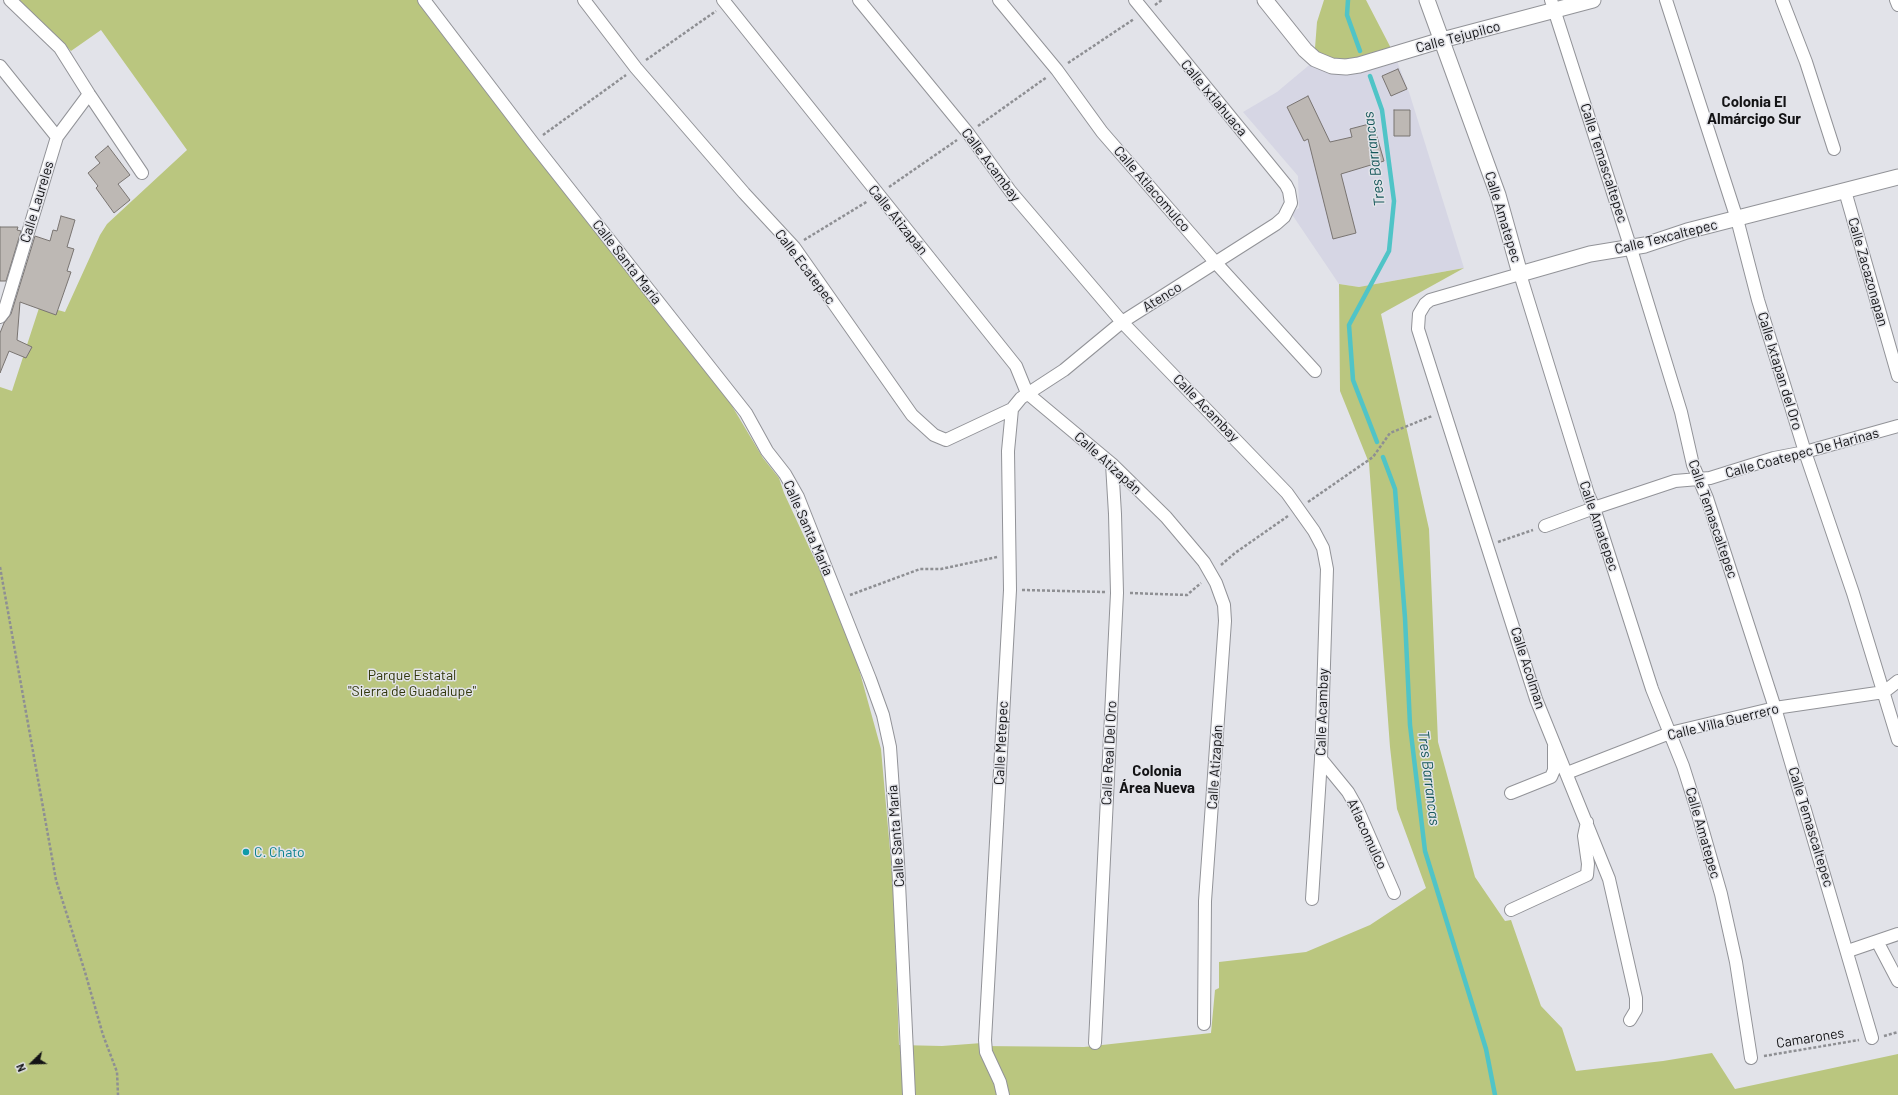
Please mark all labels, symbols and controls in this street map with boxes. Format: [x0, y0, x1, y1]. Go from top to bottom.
street label: Calle Tejupilco [1414, 18, 1502, 56]
street label: Calle Ixtlahuaca [1177, 56, 1251, 140]
district label: Colonia El Almárcigo Sur [1707, 93, 1801, 128]
street label: Calle Temascaltepec [1577, 101, 1631, 225]
water label: Tres Barrancas [1359, 110, 1389, 208]
street label: Calle Acambay [958, 125, 1024, 205]
street label: Calle Atlacomulco [1110, 143, 1194, 235]
street label: Calle Laureles [17, 159, 57, 245]
street label: Calle Amatepec [1481, 170, 1525, 264]
street label: Calle Atizapán [865, 182, 931, 258]
street label: Calle Santa María [589, 216, 665, 308]
street label: Calle Texcaltepec [1613, 216, 1719, 258]
street label: Calle Zacazonapan [1844, 216, 1892, 328]
street label: Calle Ecatepec [771, 226, 839, 308]
street label: Atenco [1139, 278, 1185, 316]
street label: Calle Ixtapan del Oro [1754, 310, 1806, 432]
street label: Calle Acambay [1169, 371, 1243, 445]
street label: Calle Coatepec De Harinas [1723, 424, 1881, 482]
street label: Calle Atizapán [1071, 428, 1145, 498]
street label: Calle Temascaltepec [1685, 457, 1741, 581]
street label: Calle Santa María [779, 478, 837, 578]
street label: Calle Amatepec [1576, 479, 1622, 573]
street label: Calle Acolman [1507, 625, 1549, 711]
park label: Parque Estatal "Sierra de Guadalupe" [348, 667, 476, 700]
street label: Calle Acambay [1312, 668, 1332, 756]
street label: Calle Metepec [990, 700, 1012, 786]
street label: Calle Real Del Oro [1098, 700, 1120, 806]
street label: Calle Villa Guerrero [1666, 700, 1780, 744]
street label: Calle Atizapán [1204, 724, 1226, 810]
water label: Tres Barrancas [1414, 729, 1444, 827]
district label: Colonia Área Nueva [1119, 762, 1195, 797]
street label: Calle Temascaltepec [1785, 765, 1837, 889]
street label: Calle Santa María [884, 784, 908, 888]
street label: Calle Amatepec [1682, 785, 1724, 881]
street label: Atlacomulco [1343, 796, 1391, 872]
place label: C. Chato [254, 844, 305, 860]
marker: C. Chato [241, 847, 251, 857]
street label: Camarones [1775, 1024, 1845, 1052]
north arrow [12, 1043, 52, 1083]
text: N [13, 1062, 28, 1074]

